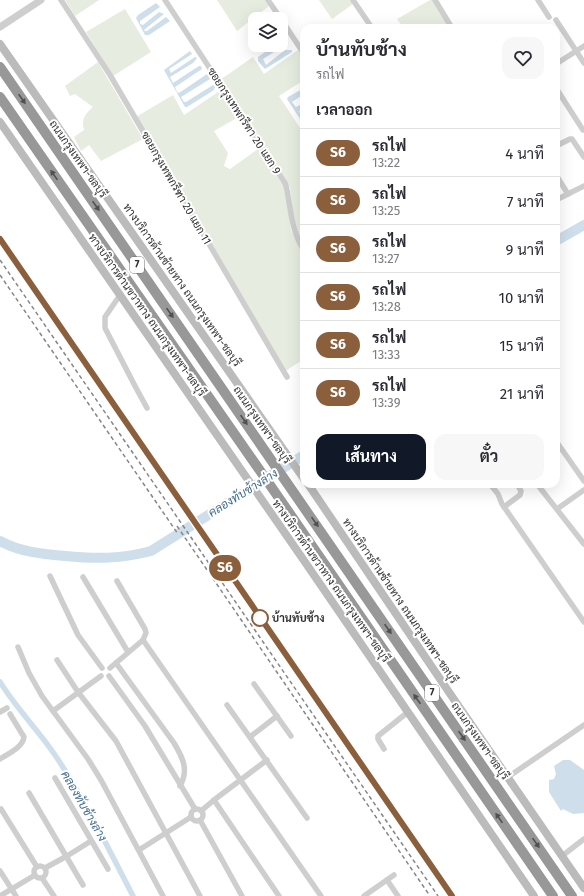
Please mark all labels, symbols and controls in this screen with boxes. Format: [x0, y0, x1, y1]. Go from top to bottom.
map controls [248, 12, 288, 52]
button: layers [248, 12, 288, 52]
button: heart [502, 37, 544, 79]
text: บ้านทับช้าง [316, 38, 407, 61]
street label: ซอยกรุงเทพกรีฑา 20 แยก 9 [203, 64, 285, 178]
text: รถไฟ [316, 67, 344, 82]
one-way arrow [18, 94, 26, 105]
text: เวลาออก [316, 101, 373, 119]
street label: ถนนกรุงเทพฯ-ชลบุรี [45, 117, 111, 201]
street label: ซอยกรุงเทพกรีฑา 20 แยก 11 [137, 128, 215, 248]
text: รถไฟ [372, 137, 406, 155]
text: S6 [330, 144, 346, 161]
text: 4 นาที [505, 145, 544, 163]
text: 13:22 [372, 155, 400, 170]
one-way arrow [50, 169, 58, 180]
text: รถไฟ [372, 185, 406, 203]
text: S6 [330, 192, 346, 209]
text: 7 นาที [507, 193, 544, 211]
street label: ทางบริการด้านซ้ายทาง ถนนกรุงเทพฯ-ชลบุรี [119, 200, 245, 370]
one-way arrow [92, 201, 100, 212]
text: 13:25 [372, 203, 400, 218]
street label: ทางบริการด้านขวาทาง ถนนกรุงเทพฯ-ชลบุรี [84, 230, 210, 400]
text: รถไฟ [372, 233, 406, 251]
text: S6 [330, 240, 346, 257]
text: 9 นาที [505, 241, 544, 259]
text: 13:27 [372, 251, 399, 266]
road number: 7 [130, 257, 144, 273]
text: รถไฟ [372, 281, 406, 299]
text: S6 [330, 288, 346, 305]
text: 10 นาที [498, 289, 544, 307]
text: 13:28 [372, 299, 401, 314]
one-way arrow [166, 308, 174, 319]
text: รถไฟ [372, 329, 406, 347]
text: S6 [330, 336, 346, 353]
text: 15 นาที [499, 337, 544, 355]
text: 13:33 [372, 347, 400, 362]
text: รถไฟ [372, 377, 406, 395]
street label: ถนนกรุงเทพฯ-ชลบุรี [229, 383, 295, 467]
text: S6 [330, 384, 346, 401]
text: 21 นาที [500, 385, 544, 403]
text: 13:39 [372, 395, 401, 410]
one-way arrow [240, 415, 248, 425]
button: เส้นทาง [316, 434, 426, 480]
button: ตั๋ว [434, 434, 544, 480]
water label: คลองทับช้างล่าง [206, 466, 281, 520]
street label: ทางบริการด้านขวาทาง ถนนกรุงเทพฯ-ชลบุรี [268, 496, 394, 666]
street label: ทางบริการด้านซ้ายทาง ถนนกรุงเทพฯ-ชลบุรี [338, 515, 462, 687]
one-way arrow [311, 517, 319, 527]
line badge: S6 [207, 555, 243, 581]
text: S6 [217, 559, 233, 576]
marker: บ้านทับช้าง [251, 609, 269, 627]
place label: บ้านทับช้าง [272, 610, 325, 625]
one-way arrow [384, 624, 392, 634]
road number: 7 [425, 685, 439, 701]
one-way arrow [413, 694, 421, 704]
street label: ถนนกรุงเทพฯ-ชลบุรี [447, 699, 513, 783]
one-way arrow [458, 731, 466, 741]
water label: คลองทับช้างล่าง [58, 768, 110, 844]
one-way arrow [495, 812, 503, 823]
one-way arrow [532, 838, 540, 848]

